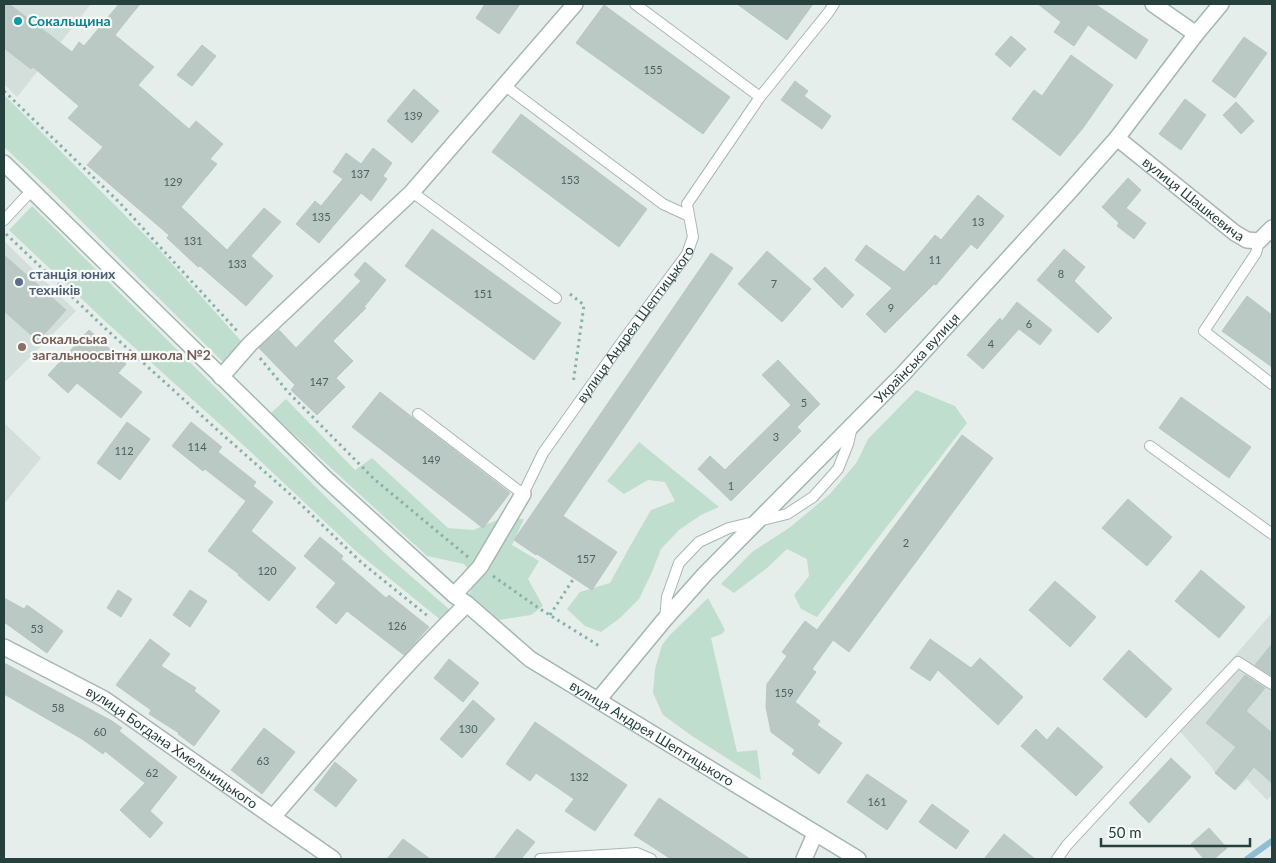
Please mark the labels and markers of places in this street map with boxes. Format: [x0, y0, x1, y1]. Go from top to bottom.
place label: Сокальщина [28, 12, 111, 29]
marker: Сокальщина [12, 15, 24, 27]
place label: станція юних техніків [29, 265, 116, 298]
marker: станція юних техніків [13, 276, 25, 288]
place label: Сокальська загальноосвітня школа №2 [32, 330, 211, 363]
marker: Сокальська загальноосвітня школа №2 [16, 341, 28, 353]

